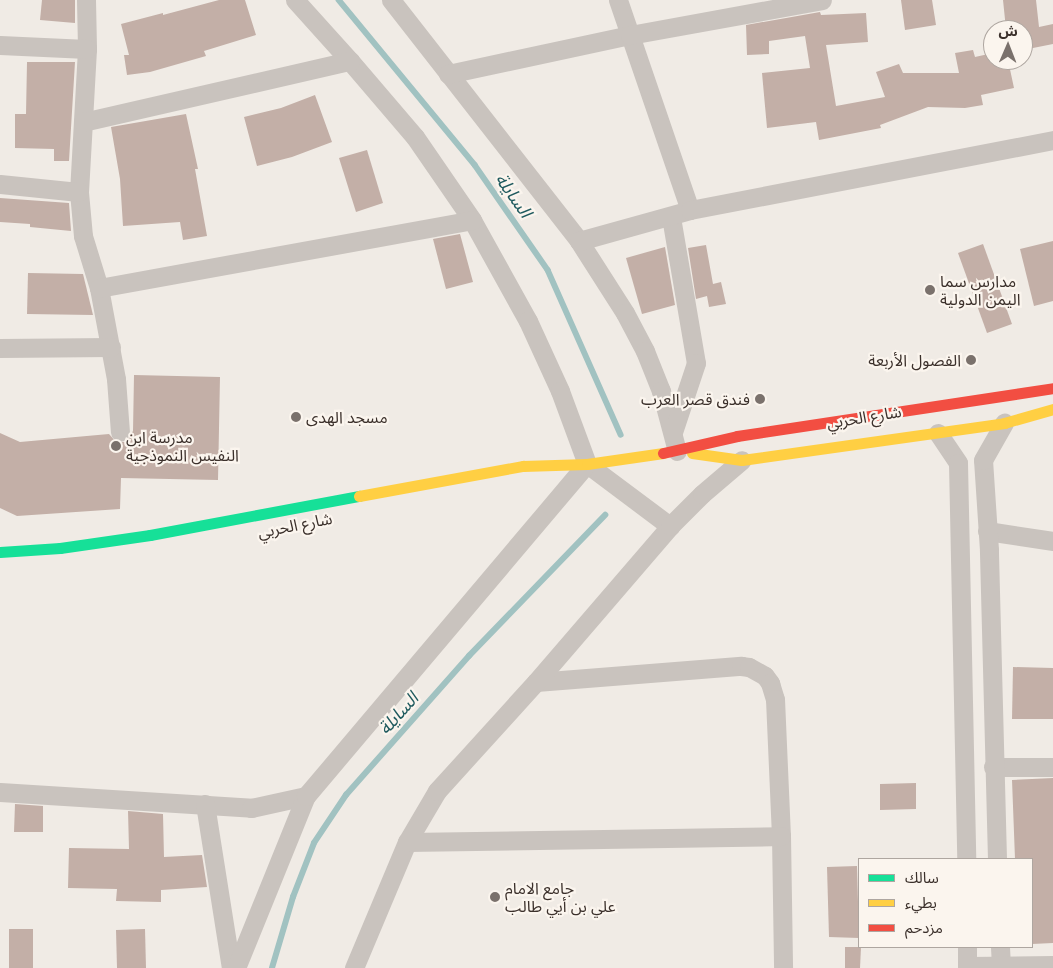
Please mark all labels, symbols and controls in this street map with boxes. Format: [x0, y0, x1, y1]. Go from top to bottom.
north arrow [983, 20, 1033, 70]
text: ش [998, 21, 1018, 40]
water label: السايلة [491, 169, 537, 221]
place label: مدارس سما اليمن الدولية [940, 271, 1021, 309]
marker: مدارس سما اليمن الدولية [924, 284, 936, 296]
place label: الفصول الأربعة [868, 350, 961, 370]
marker: الفصول الأربعة [965, 354, 977, 366]
place label: فندق قصر العرب [641, 389, 750, 409]
marker: فندق قصر العرب [754, 393, 766, 405]
street label: شارع الحربي [825, 402, 903, 432]
place label: مسجد الهدى [306, 407, 388, 427]
marker: مسجد الهدى [290, 411, 302, 423]
place label: مدرسة ابن النفيس النموذجية [126, 427, 239, 465]
marker: مدرسة ابن النفيس النموذجية [110, 440, 122, 452]
street label: شارع الحربي [256, 508, 334, 542]
water label: السايلة [374, 688, 422, 738]
legend [858, 858, 1033, 948]
text: سالك [905, 867, 939, 887]
place label: جامع الامام علي بن أيي طالب [505, 878, 616, 916]
marker: جامع الامام علي بن أيي طالب [489, 891, 501, 903]
text: بطيء [905, 892, 937, 912]
text: مزدحم [905, 917, 943, 937]

